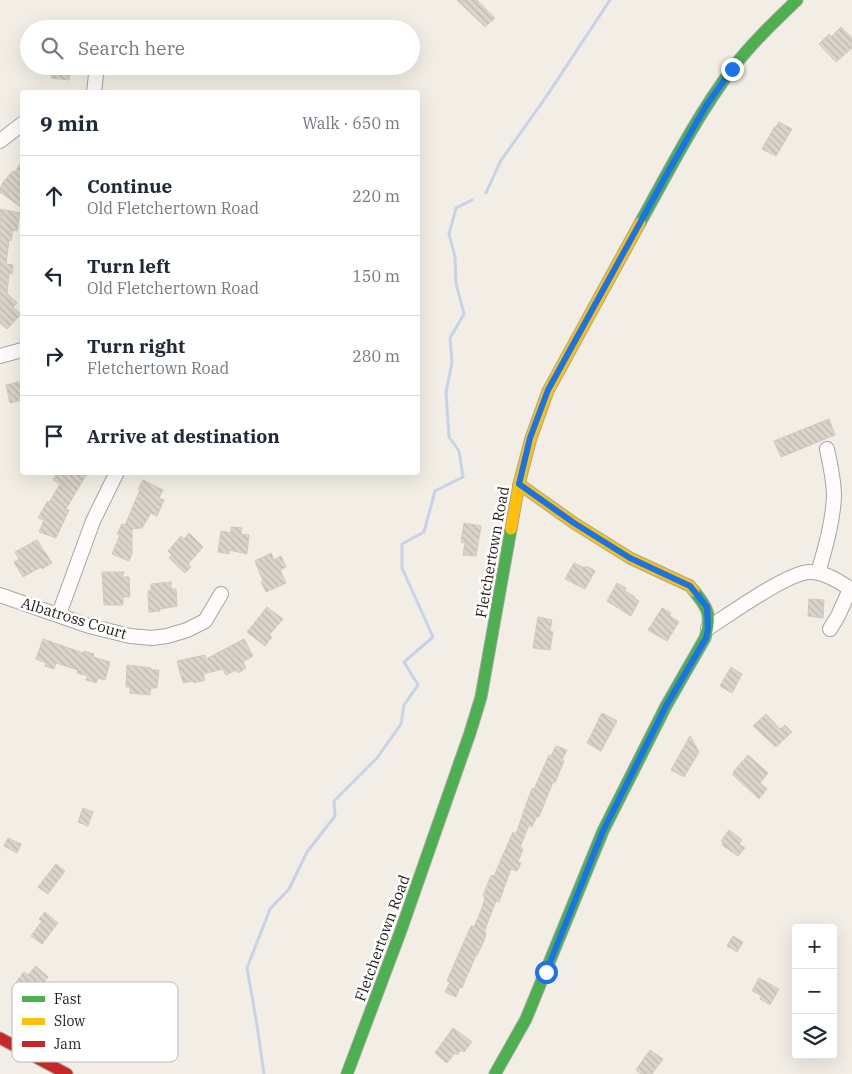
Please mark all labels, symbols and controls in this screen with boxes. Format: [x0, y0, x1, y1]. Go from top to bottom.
search box [20, 20, 420, 75]
icon: search [38, 34, 66, 62]
text: Search here [78, 36, 185, 60]
route end [721, 58, 744, 81]
text: 9 min [40, 109, 99, 137]
text: Walk · 650 m [302, 113, 400, 133]
text: Continue [87, 174, 172, 198]
icon: ahead [40, 182, 68, 210]
text: 220 m [352, 186, 400, 206]
text: Old Fletchertown Road [87, 198, 259, 218]
text: Turn left [87, 254, 170, 278]
icon: left [40, 262, 68, 290]
text: 150 m [352, 266, 400, 286]
text: Old Fletchertown Road [87, 278, 259, 298]
text: Turn right [87, 334, 185, 358]
icon: right [40, 342, 68, 370]
text: 280 m [352, 346, 400, 366]
text: Fletchertown Road [87, 358, 229, 378]
icon: arrive [40, 422, 68, 450]
text: Arrive at destination [87, 424, 280, 448]
street label: Fletchertown Road [471, 485, 513, 619]
street label: Albatross Court [19, 593, 129, 643]
street label: Fletchertown Road [350, 872, 414, 1004]
map controls [792, 924, 837, 1059]
button: + [792, 924, 837, 969]
route start [535, 961, 558, 984]
button: − [792, 969, 837, 1014]
legend [12, 982, 178, 1062]
text: Fast [54, 990, 82, 1008]
text: Slow [54, 1012, 85, 1030]
button: layers [792, 1014, 837, 1059]
text: Jam [54, 1035, 81, 1053]

